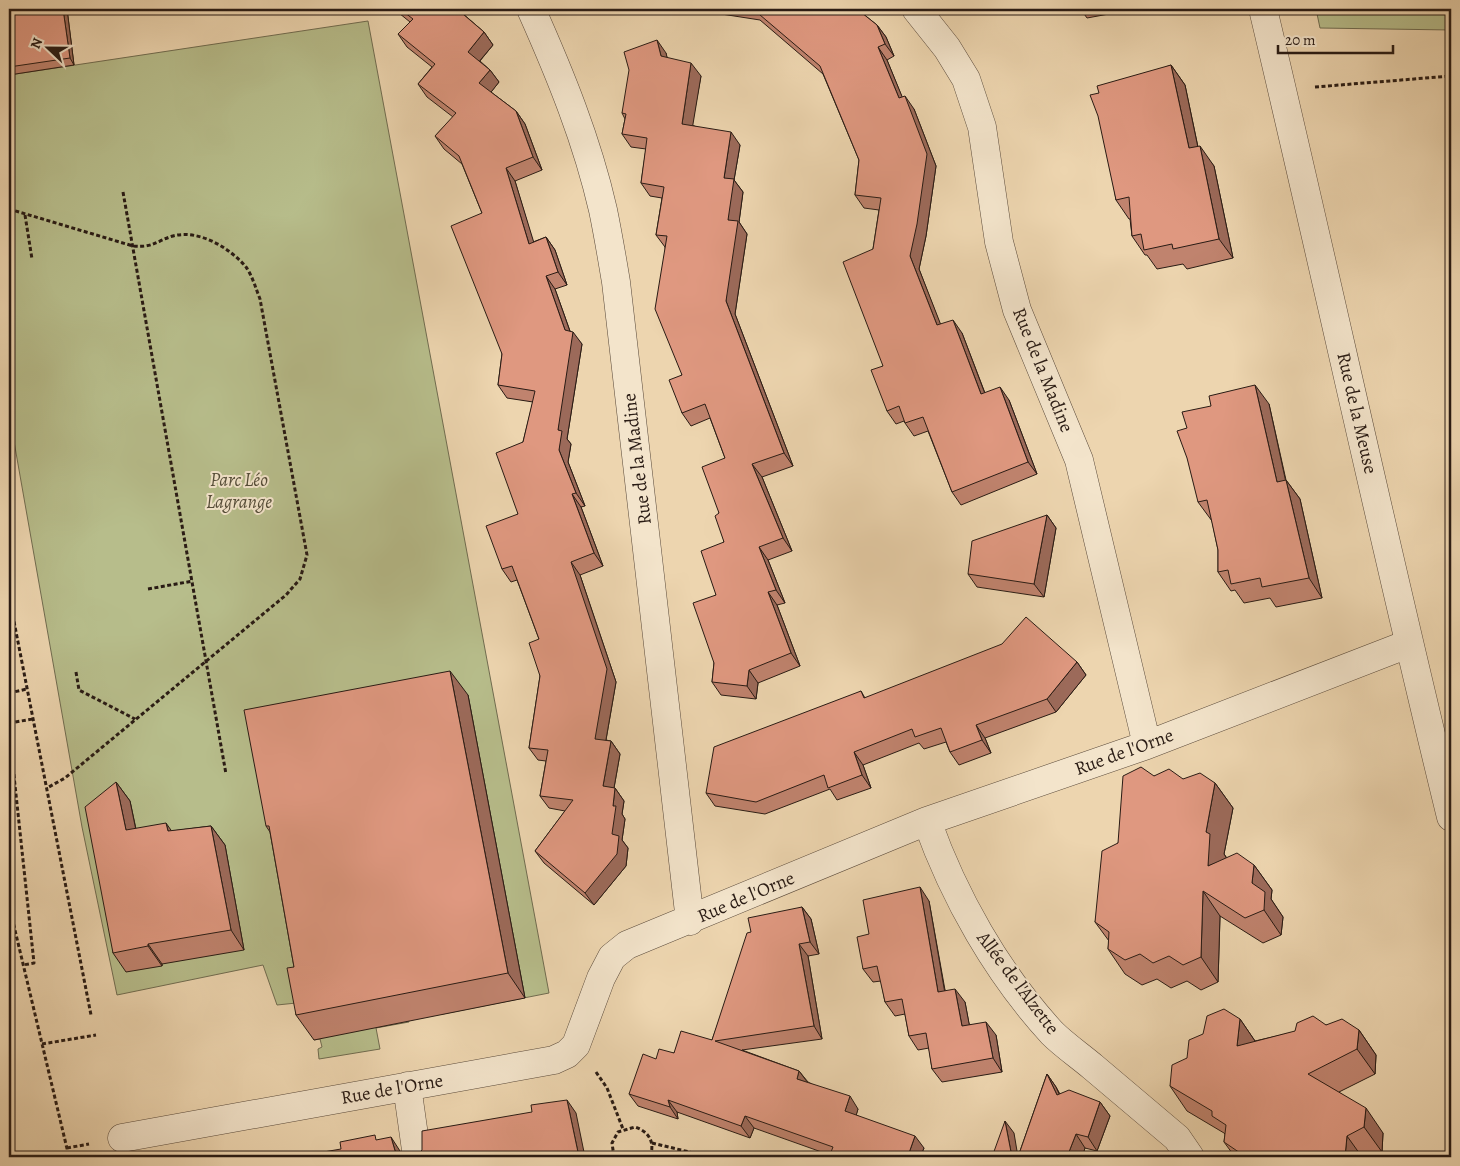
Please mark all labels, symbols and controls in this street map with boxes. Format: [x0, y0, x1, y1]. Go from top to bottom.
north arrow [22, 22, 72, 72]
scale bar [1278, 22, 1392, 54]
text: 20 m [1285, 30, 1316, 50]
text: N [26, 35, 47, 52]
street label: Rue de la Madine [1006, 304, 1080, 436]
street label: Rue de la Meuse [1330, 350, 1384, 476]
street label: Rue de la Madine [616, 392, 658, 526]
park label: Parc Léo Lagrange [206, 467, 272, 515]
street label: Rue de l'Orne [1071, 722, 1177, 782]
street label: Rue de l'Orne [693, 865, 799, 929]
street label: Allée de l'Alzette [970, 925, 1065, 1040]
street label: Rue de l'Orne [339, 1067, 445, 1111]

